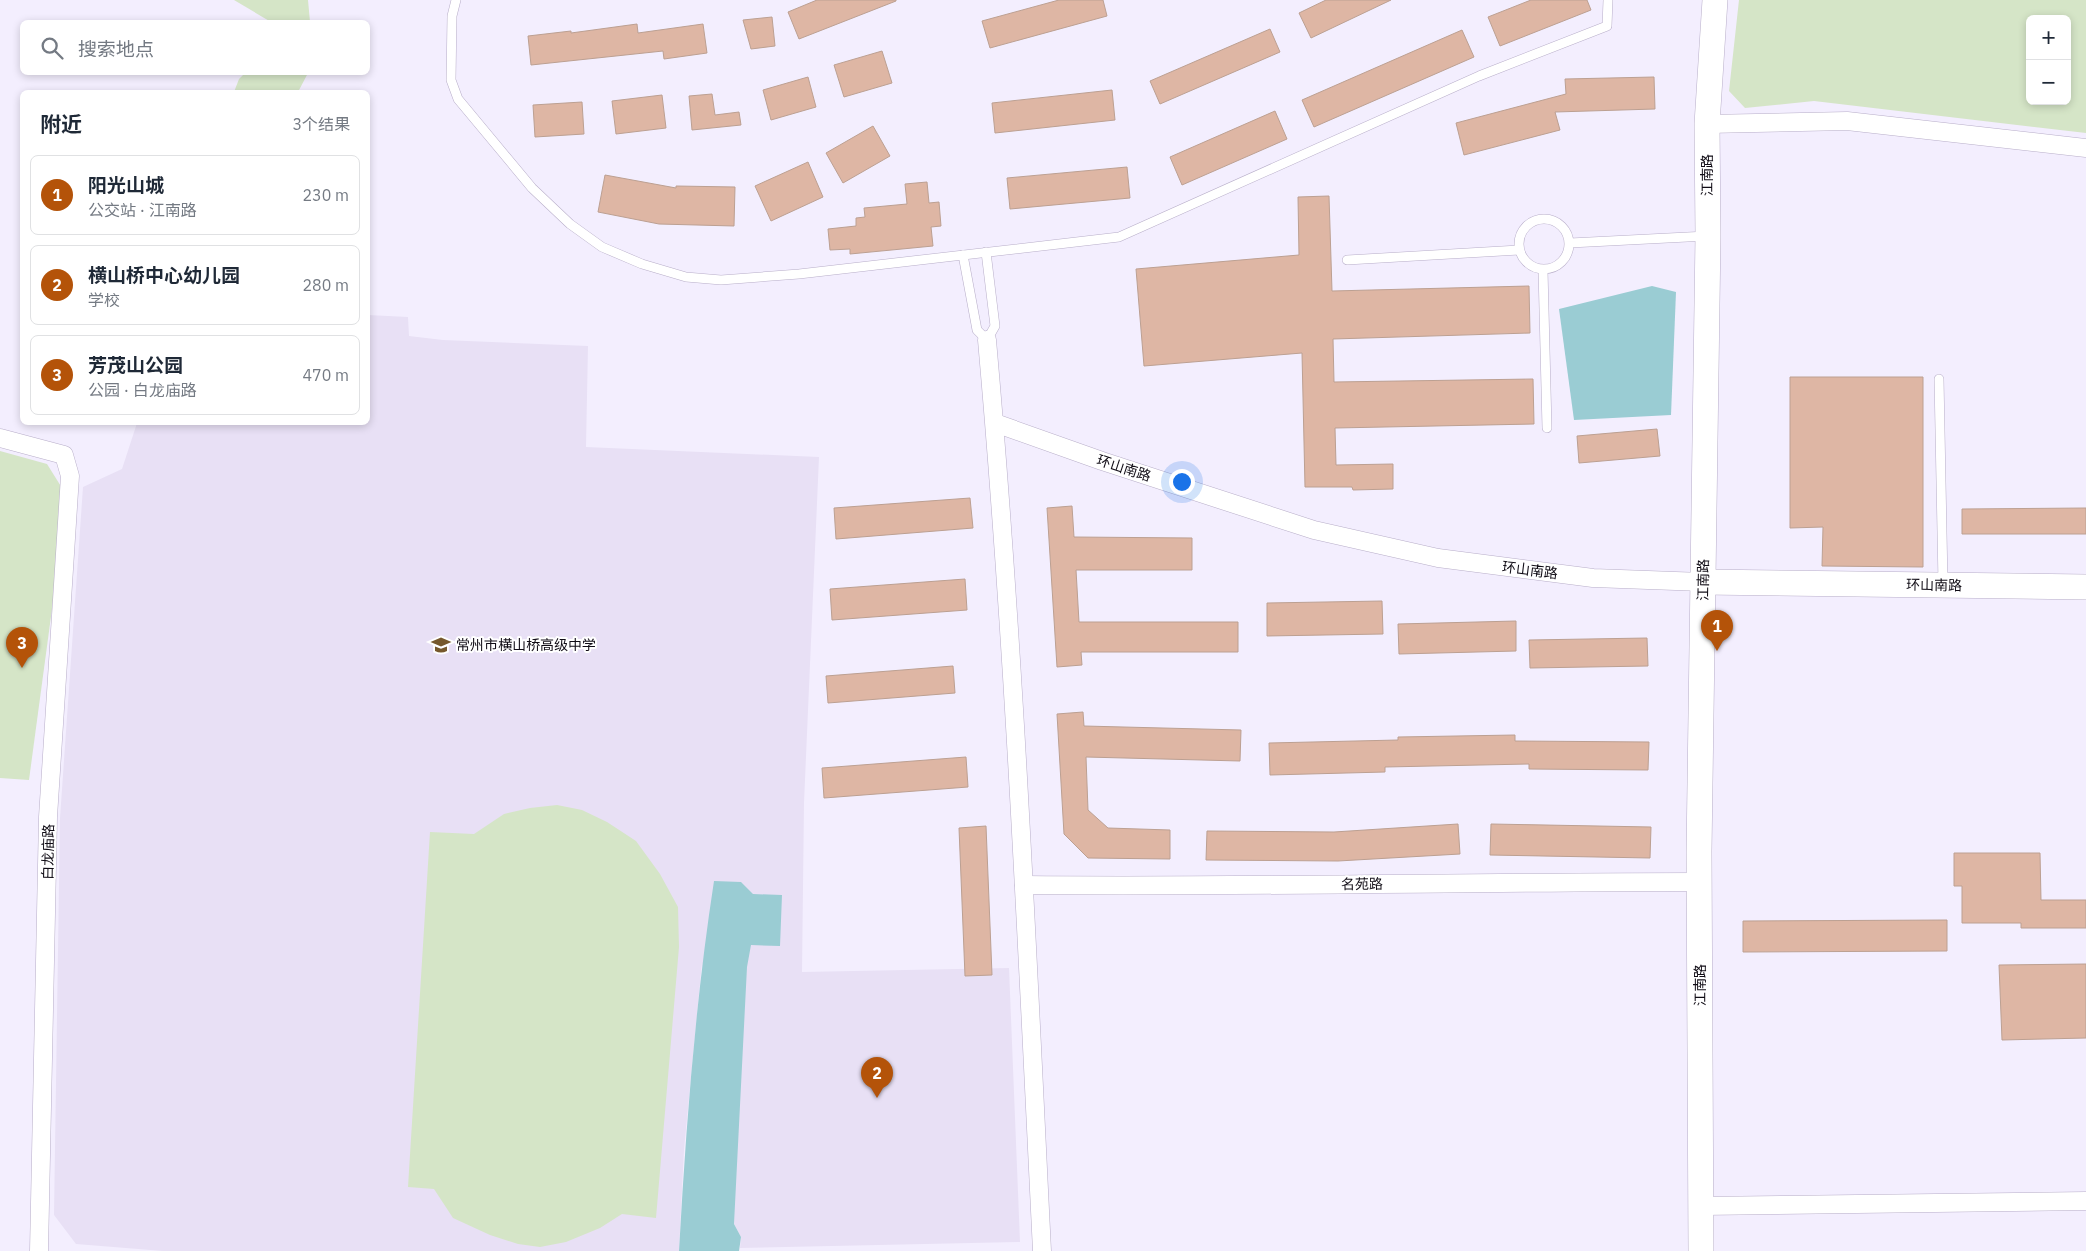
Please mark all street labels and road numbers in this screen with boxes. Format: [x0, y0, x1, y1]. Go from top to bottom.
street label: 江南路 [1698, 154, 1716, 196]
street label: 环山南路 [1095, 451, 1153, 485]
street label: 环山南路 [1501, 558, 1559, 582]
street label: 江南路 [1694, 559, 1712, 601]
street label: 环山南路 [1906, 576, 1962, 594]
street label: 白龙庙路 [39, 824, 57, 880]
street label: 名苑路 [1341, 875, 1383, 893]
street label: 江南路 [1691, 964, 1709, 1006]

